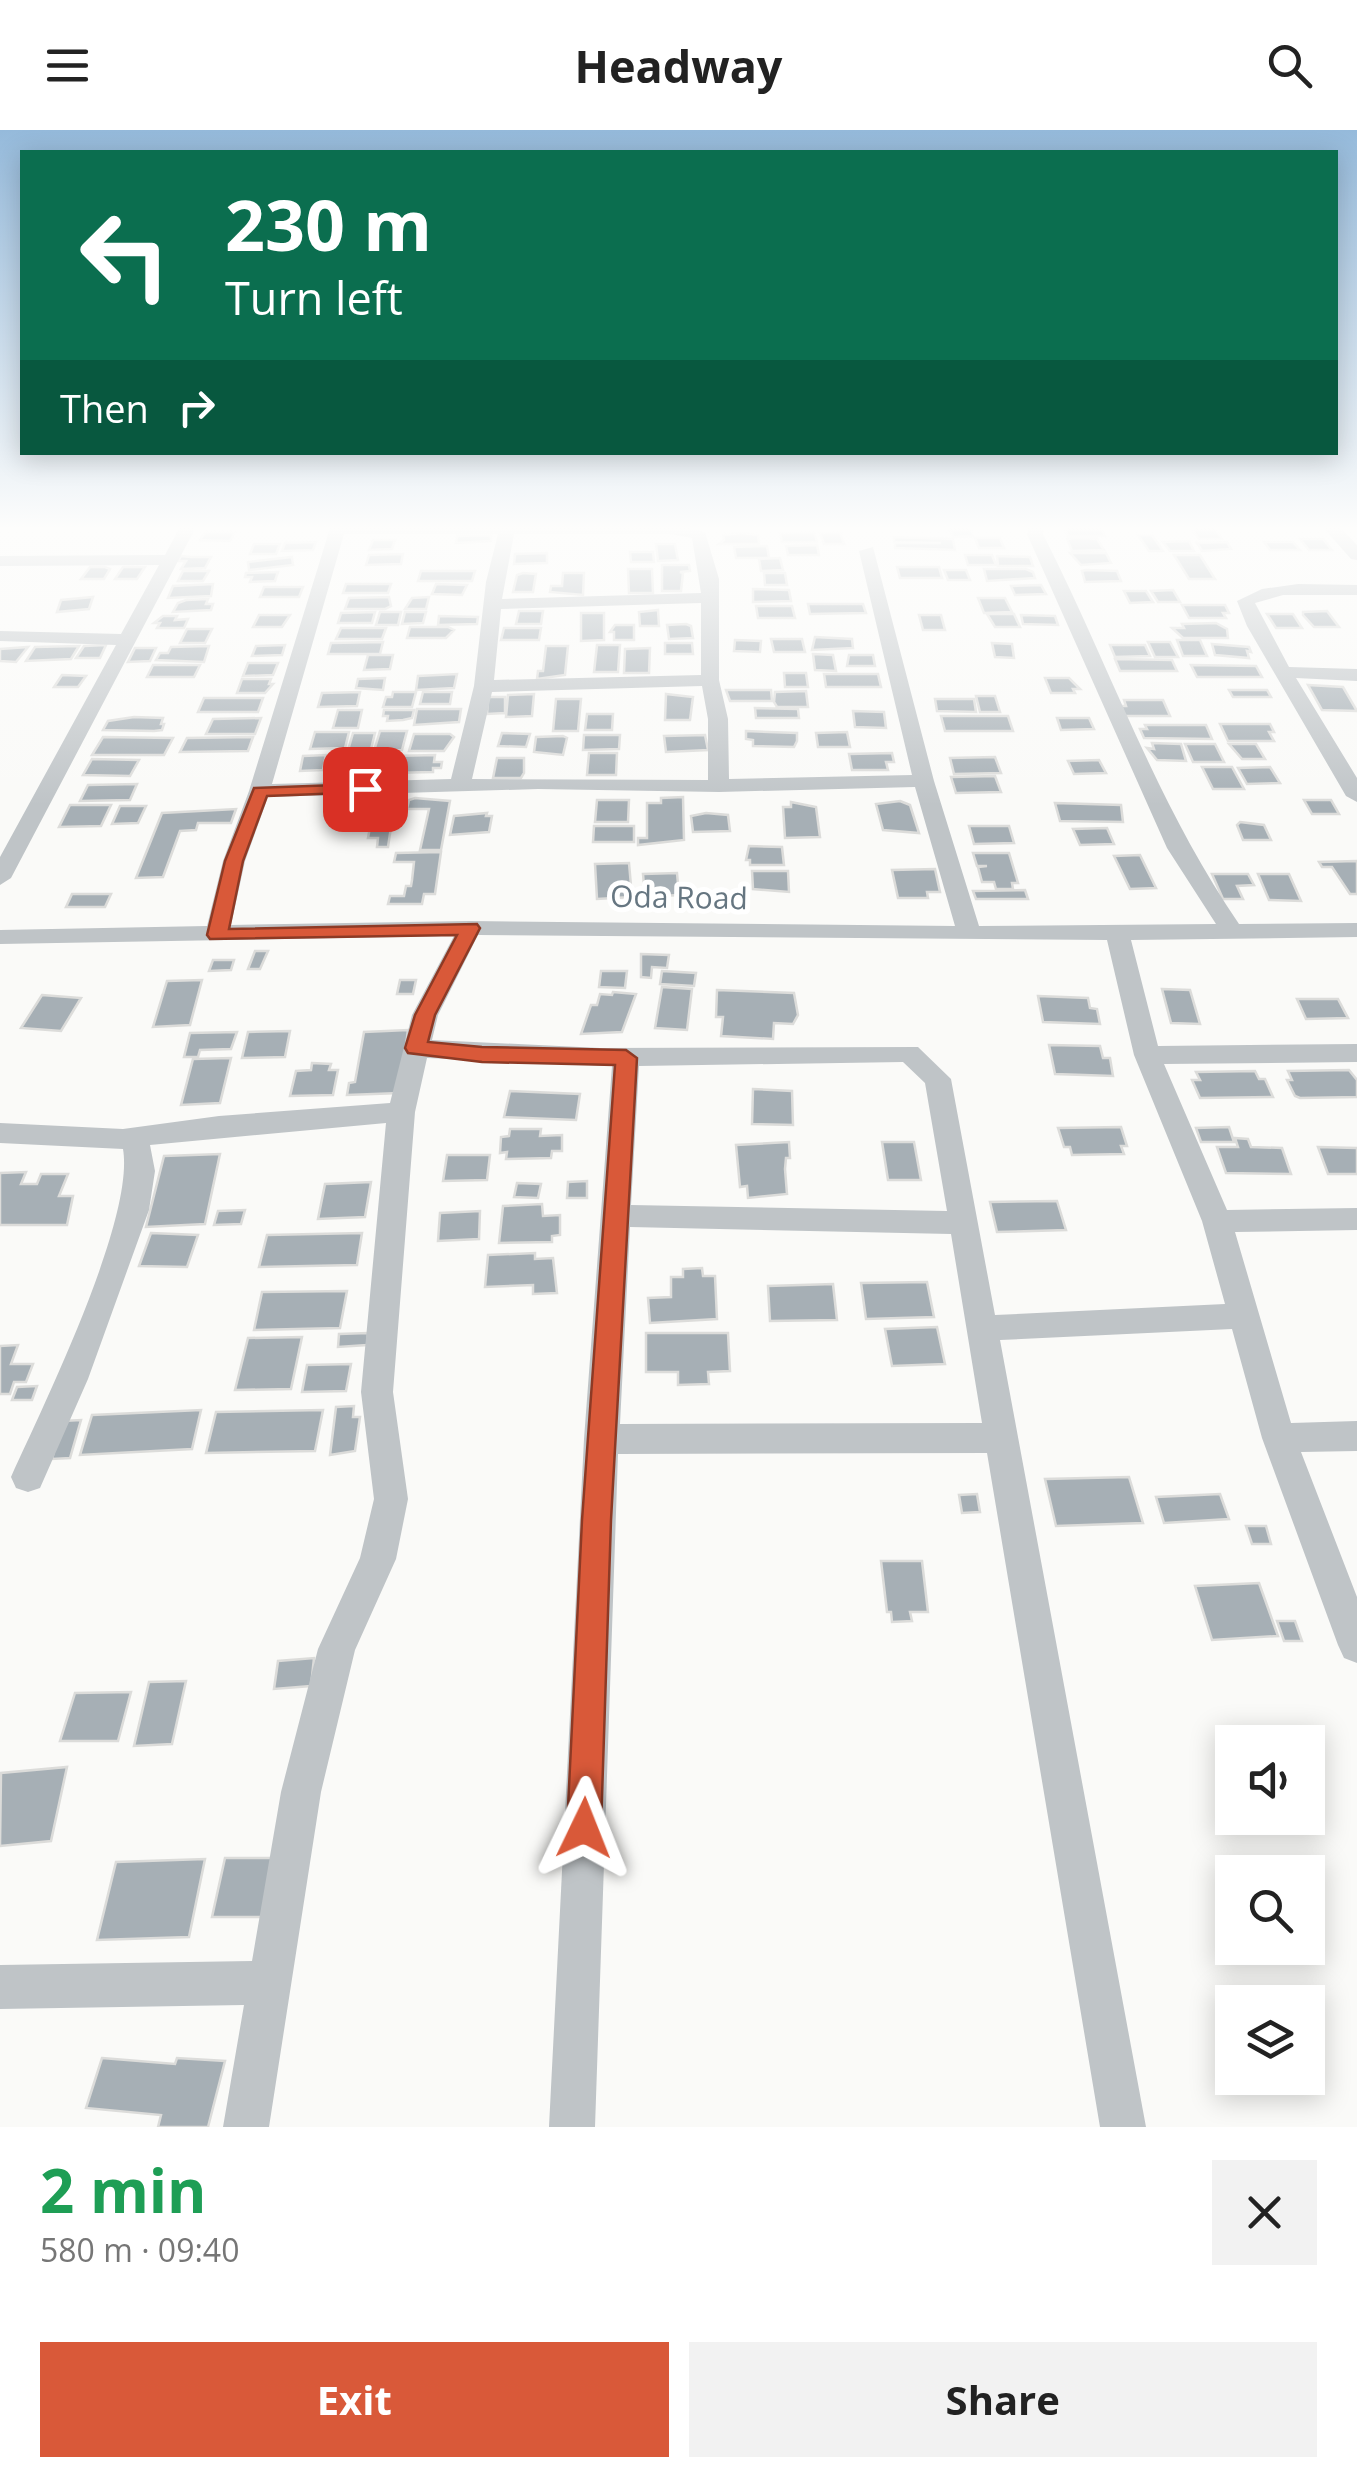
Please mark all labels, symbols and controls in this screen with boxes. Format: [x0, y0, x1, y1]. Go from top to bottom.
text: Headway [575, 35, 782, 96]
icon: menu [40, 38, 95, 93]
icon: search [1262, 38, 1317, 93]
text: 230 m [225, 176, 432, 272]
icon: left [60, 190, 190, 320]
text: Turn left [225, 267, 403, 328]
icon: right [169, 380, 224, 435]
text: Then [60, 382, 149, 434]
pin [323, 747, 408, 832]
icon: arrive [338, 762, 393, 817]
street label: Oda Road [610, 875, 748, 918]
map controls [1215, 1725, 1325, 2095]
button: sound [1215, 1725, 1325, 1835]
position arrow [532, 1776, 636, 1880]
button: search [1215, 1855, 1325, 1965]
button: layers [1215, 1985, 1325, 2095]
text: 2 min [40, 2149, 207, 2231]
button: close [1212, 2160, 1317, 2265]
text: 580 m · 09:40 [40, 2228, 239, 2271]
button: Exit [40, 2342, 669, 2457]
button: Share [689, 2342, 1317, 2457]

